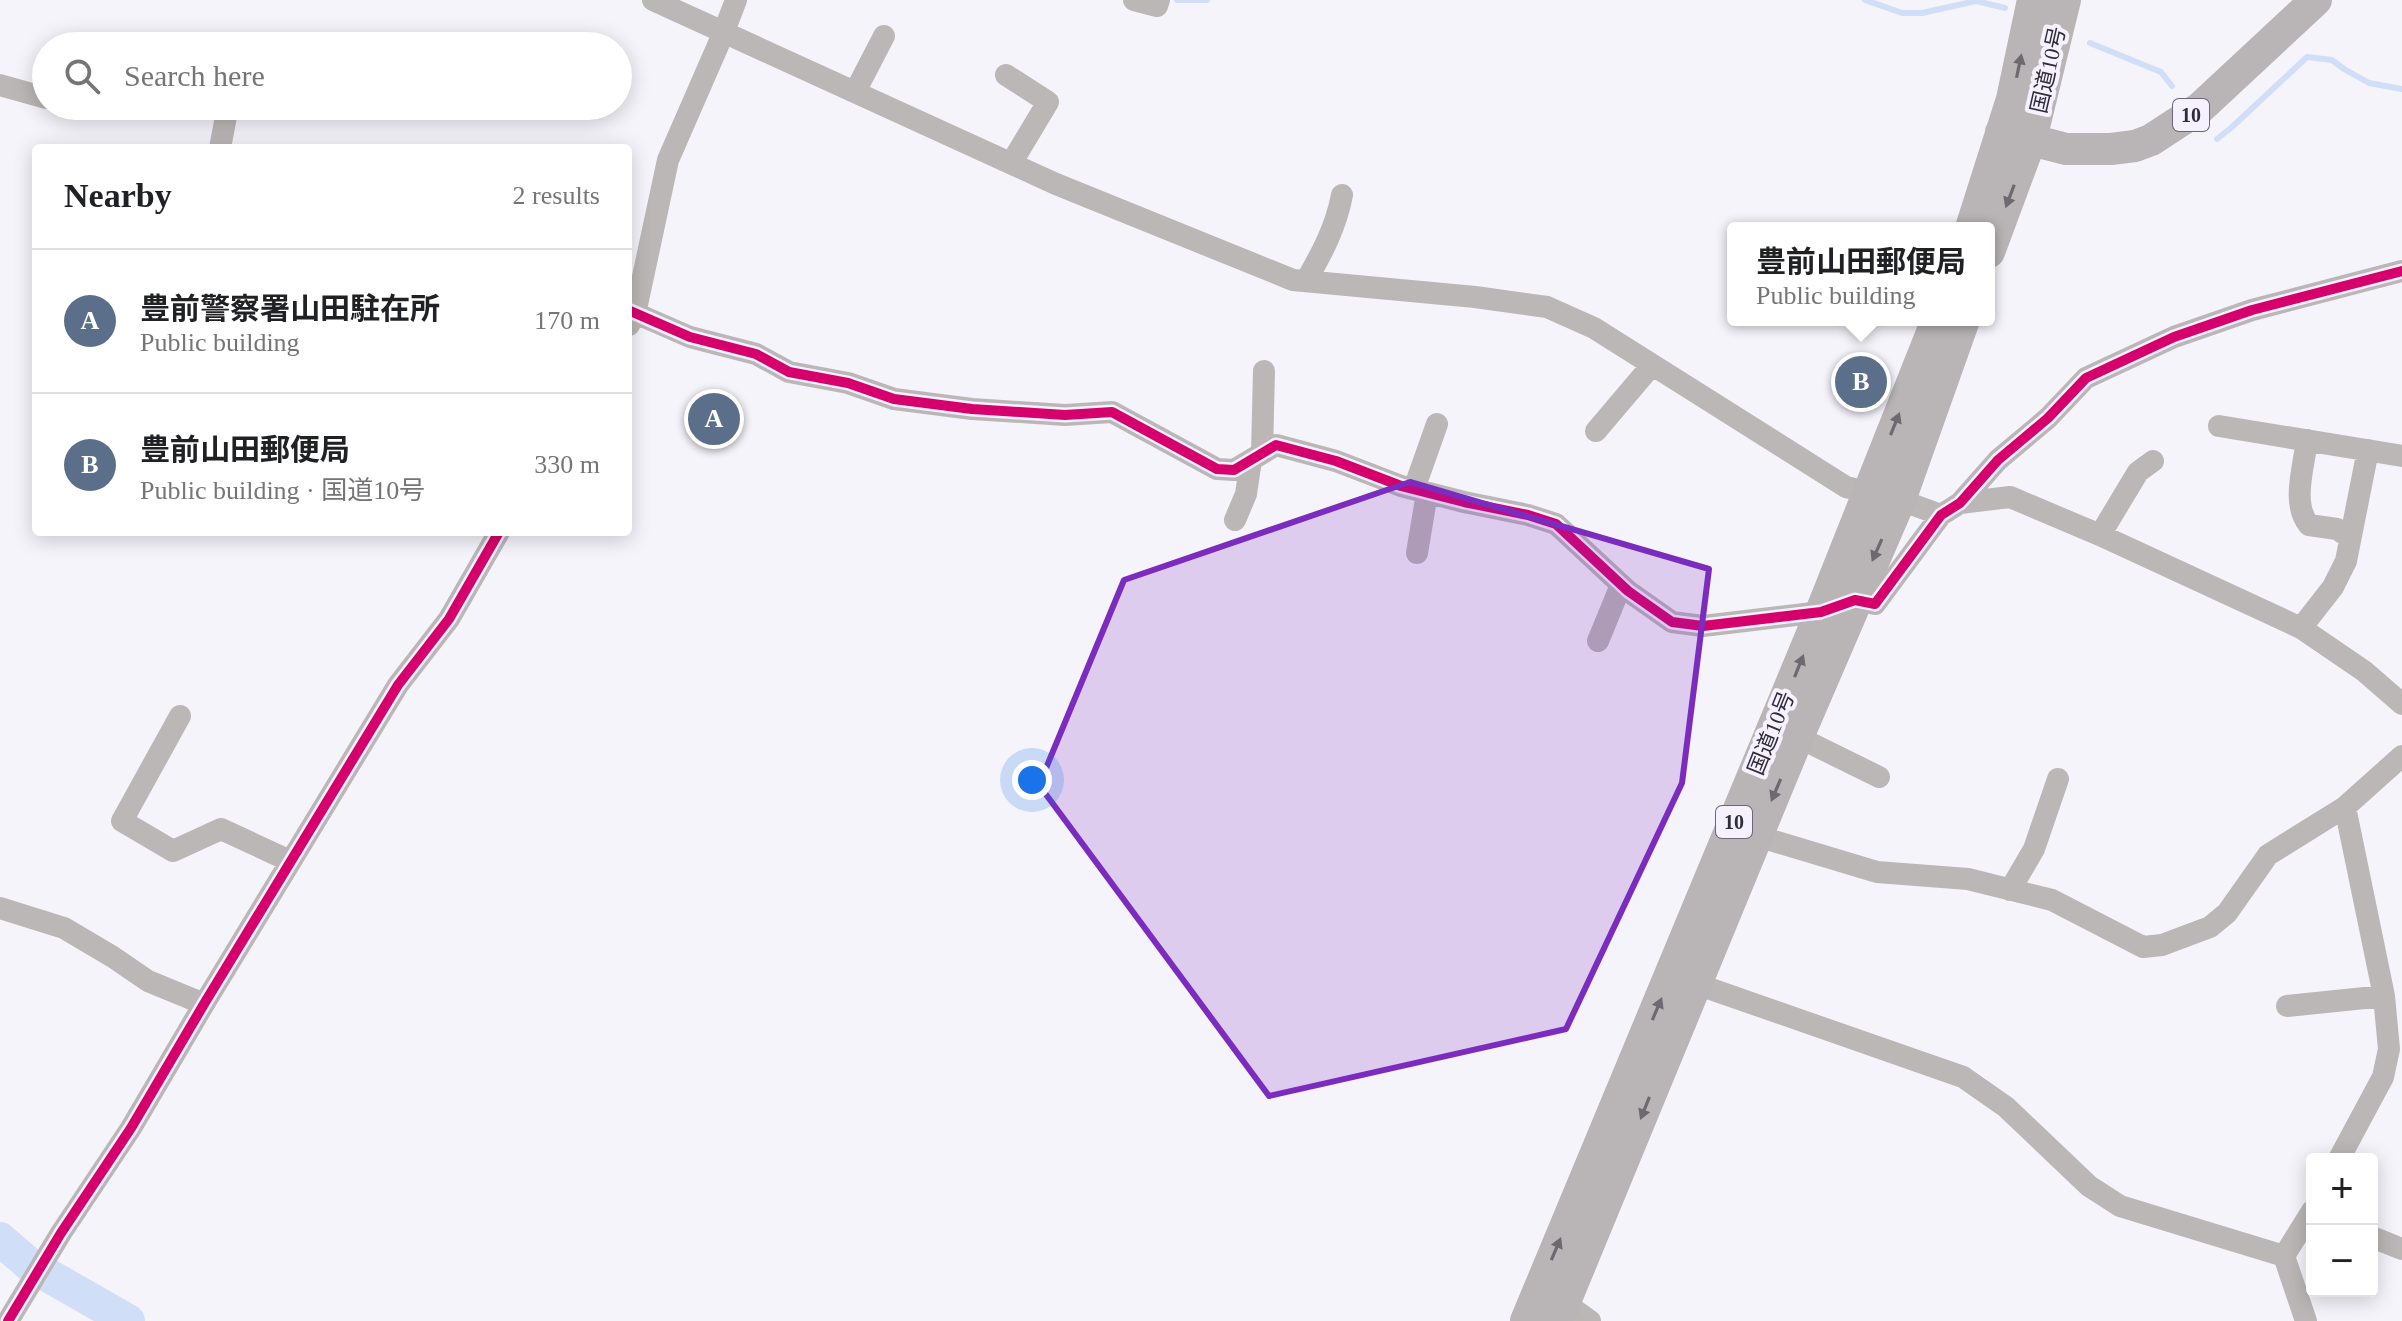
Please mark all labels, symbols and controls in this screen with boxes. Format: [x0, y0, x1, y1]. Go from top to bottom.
street label: 国道10号 [2026, 24, 2070, 116]
search box [32, 32, 632, 120]
icon: search [60, 54, 104, 98]
one-way arrow [2013, 54, 2026, 79]
text: Search here [124, 59, 265, 92]
road number: 10 [2173, 99, 2209, 131]
text: Nearby [64, 177, 172, 214]
text: 2 results [513, 181, 600, 210]
one-way arrow [2003, 184, 2016, 208]
popup [1727, 222, 1995, 326]
text: 豊前山田郵便局 [1756, 245, 1966, 278]
text: Public building [1756, 281, 1916, 310]
text: 豊前警察署山田駐在所 [140, 292, 440, 325]
text: A [81, 306, 99, 335]
text: 170 m [534, 306, 600, 335]
text: Public building [140, 328, 300, 357]
pin: B [1835, 352, 1887, 412]
pin: A [688, 389, 740, 449]
one-way arrow [1889, 412, 1902, 436]
text: 豊前山田郵便局 [140, 433, 350, 466]
text: B [81, 450, 99, 479]
text: 330 m [534, 450, 600, 479]
text: Public building · 国道10号 [140, 476, 425, 505]
one-way arrow [1871, 538, 1884, 562]
one-way arrow [1793, 653, 1806, 677]
street label: 国道10号 [1743, 688, 1799, 778]
your location [1012, 760, 1052, 800]
one-way arrow [1769, 778, 1782, 802]
road number: 10 [1716, 806, 1752, 838]
one-way arrow [1650, 997, 1663, 1021]
one-way arrow [1638, 1096, 1651, 1120]
map controls [2306, 1153, 2378, 1297]
button: + [2306, 1153, 2378, 1225]
button: − [2306, 1225, 2378, 1297]
one-way arrow [1550, 1237, 1563, 1261]

